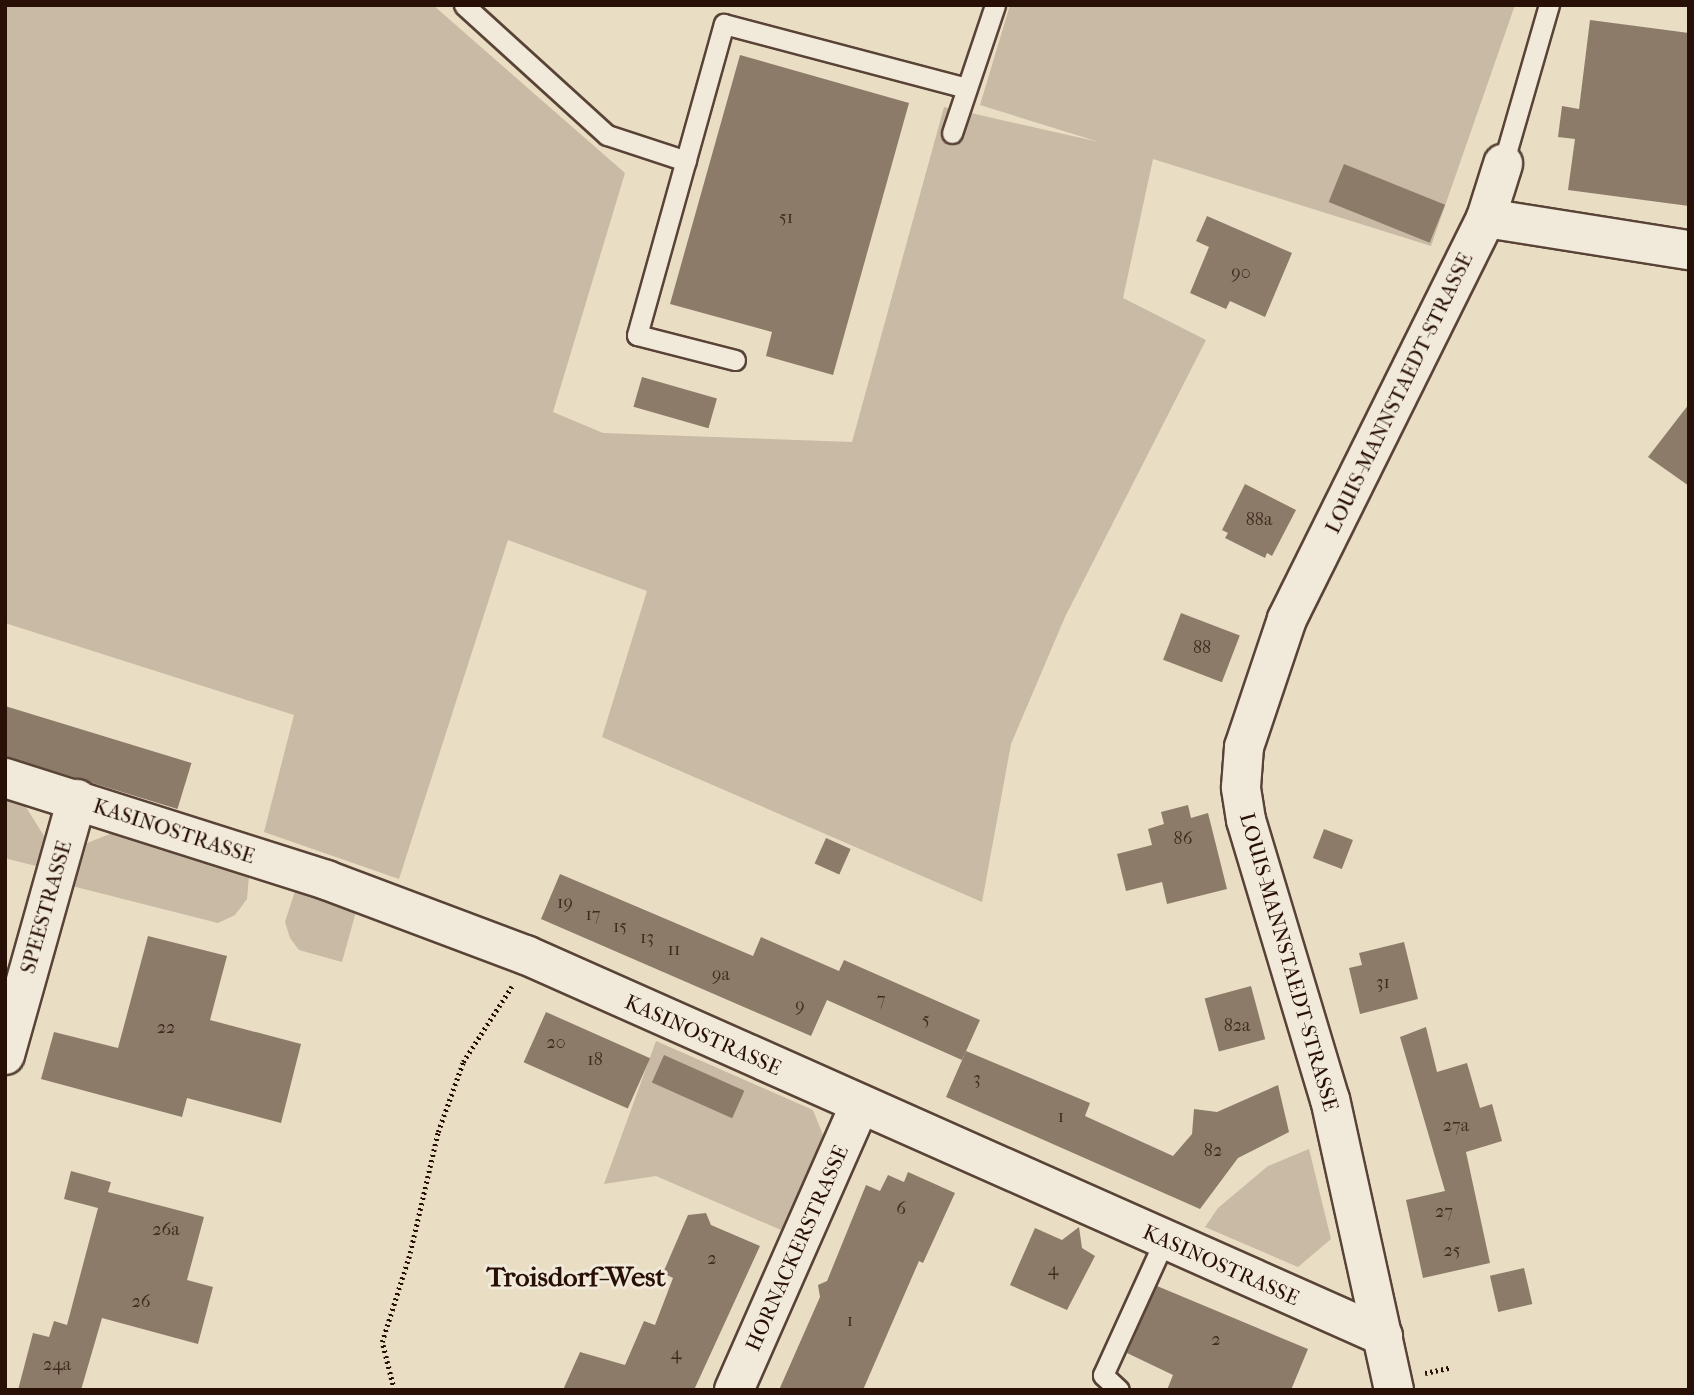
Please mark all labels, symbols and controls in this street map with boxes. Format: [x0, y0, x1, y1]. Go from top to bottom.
house number: 51 [779, 207, 793, 229]
street label: LOUIS-MANNSTAEDT-STRASSE [1320, 248, 1478, 538]
house number: 90 [1231, 262, 1251, 284]
house number: 88a [1246, 509, 1272, 531]
house number: 88 [1193, 637, 1211, 659]
street label: KASINOSTRASSE [90, 793, 258, 869]
street label: LOUIS-MANNSTAEDT-STRASSE [1234, 810, 1344, 1114]
house number: 86 [1174, 828, 1192, 850]
street label: SPEESTRASSE [15, 837, 77, 977]
house number: 19 [557, 892, 573, 914]
house number: 17 [585, 904, 601, 926]
house number: 15 [613, 916, 627, 938]
house number: 13 [640, 927, 654, 949]
house number: 11 [668, 939, 680, 961]
house number: 9a [712, 964, 730, 986]
house number: 31 [1376, 972, 1390, 994]
street label: KASINOSTRASSE [621, 989, 785, 1081]
house number: 7 [877, 989, 885, 1011]
house number: 9 [795, 995, 805, 1017]
house number: 5 [922, 1009, 930, 1031]
house number: 82a [1224, 1015, 1250, 1037]
house number: 22 [157, 1017, 175, 1039]
house number: 20 [546, 1032, 566, 1054]
house number: 18 [587, 1049, 603, 1071]
house number: 3 [973, 1068, 981, 1090]
house number: 1 [1058, 1106, 1064, 1128]
house number: 27a [1443, 1115, 1469, 1137]
house number: 82 [1204, 1140, 1222, 1162]
street label: HORNACKERSTRASSE [740, 1141, 854, 1355]
house number: 6 [896, 1198, 906, 1220]
house number: 27 [1435, 1201, 1453, 1223]
house number: 26a [152, 1219, 180, 1241]
street label: KASINOSTRASSE [1139, 1219, 1303, 1311]
house number: 25 [1443, 1240, 1461, 1262]
house number: 2 [707, 1248, 717, 1270]
house number: 4 [1048, 1259, 1058, 1281]
district label: Troisdorf-West [487, 1260, 665, 1294]
house number: 26 [131, 1291, 151, 1313]
house number: 1 [847, 1310, 853, 1332]
house number: 2 [1211, 1329, 1221, 1351]
house number: 4 [671, 1343, 681, 1365]
house number: 24a [43, 1354, 71, 1376]

